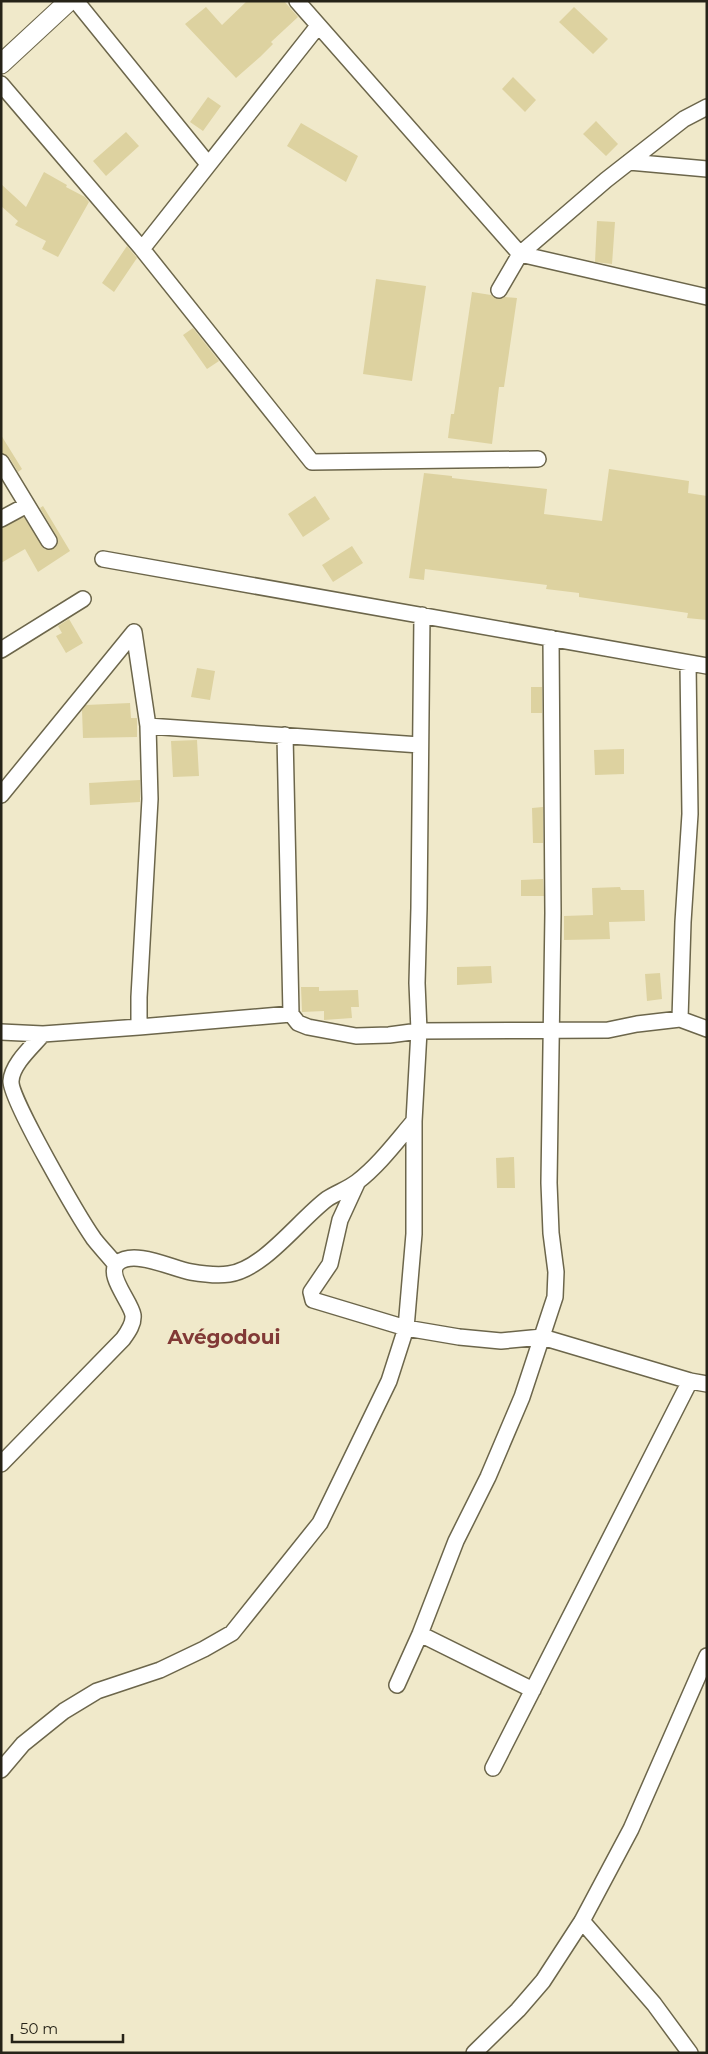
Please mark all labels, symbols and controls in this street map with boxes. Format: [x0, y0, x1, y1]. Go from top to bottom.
district label: Avégodoui [167, 1325, 280, 1349]
scale bar [12, 2012, 124, 2044]
text: 50 m [20, 2019, 58, 2038]

